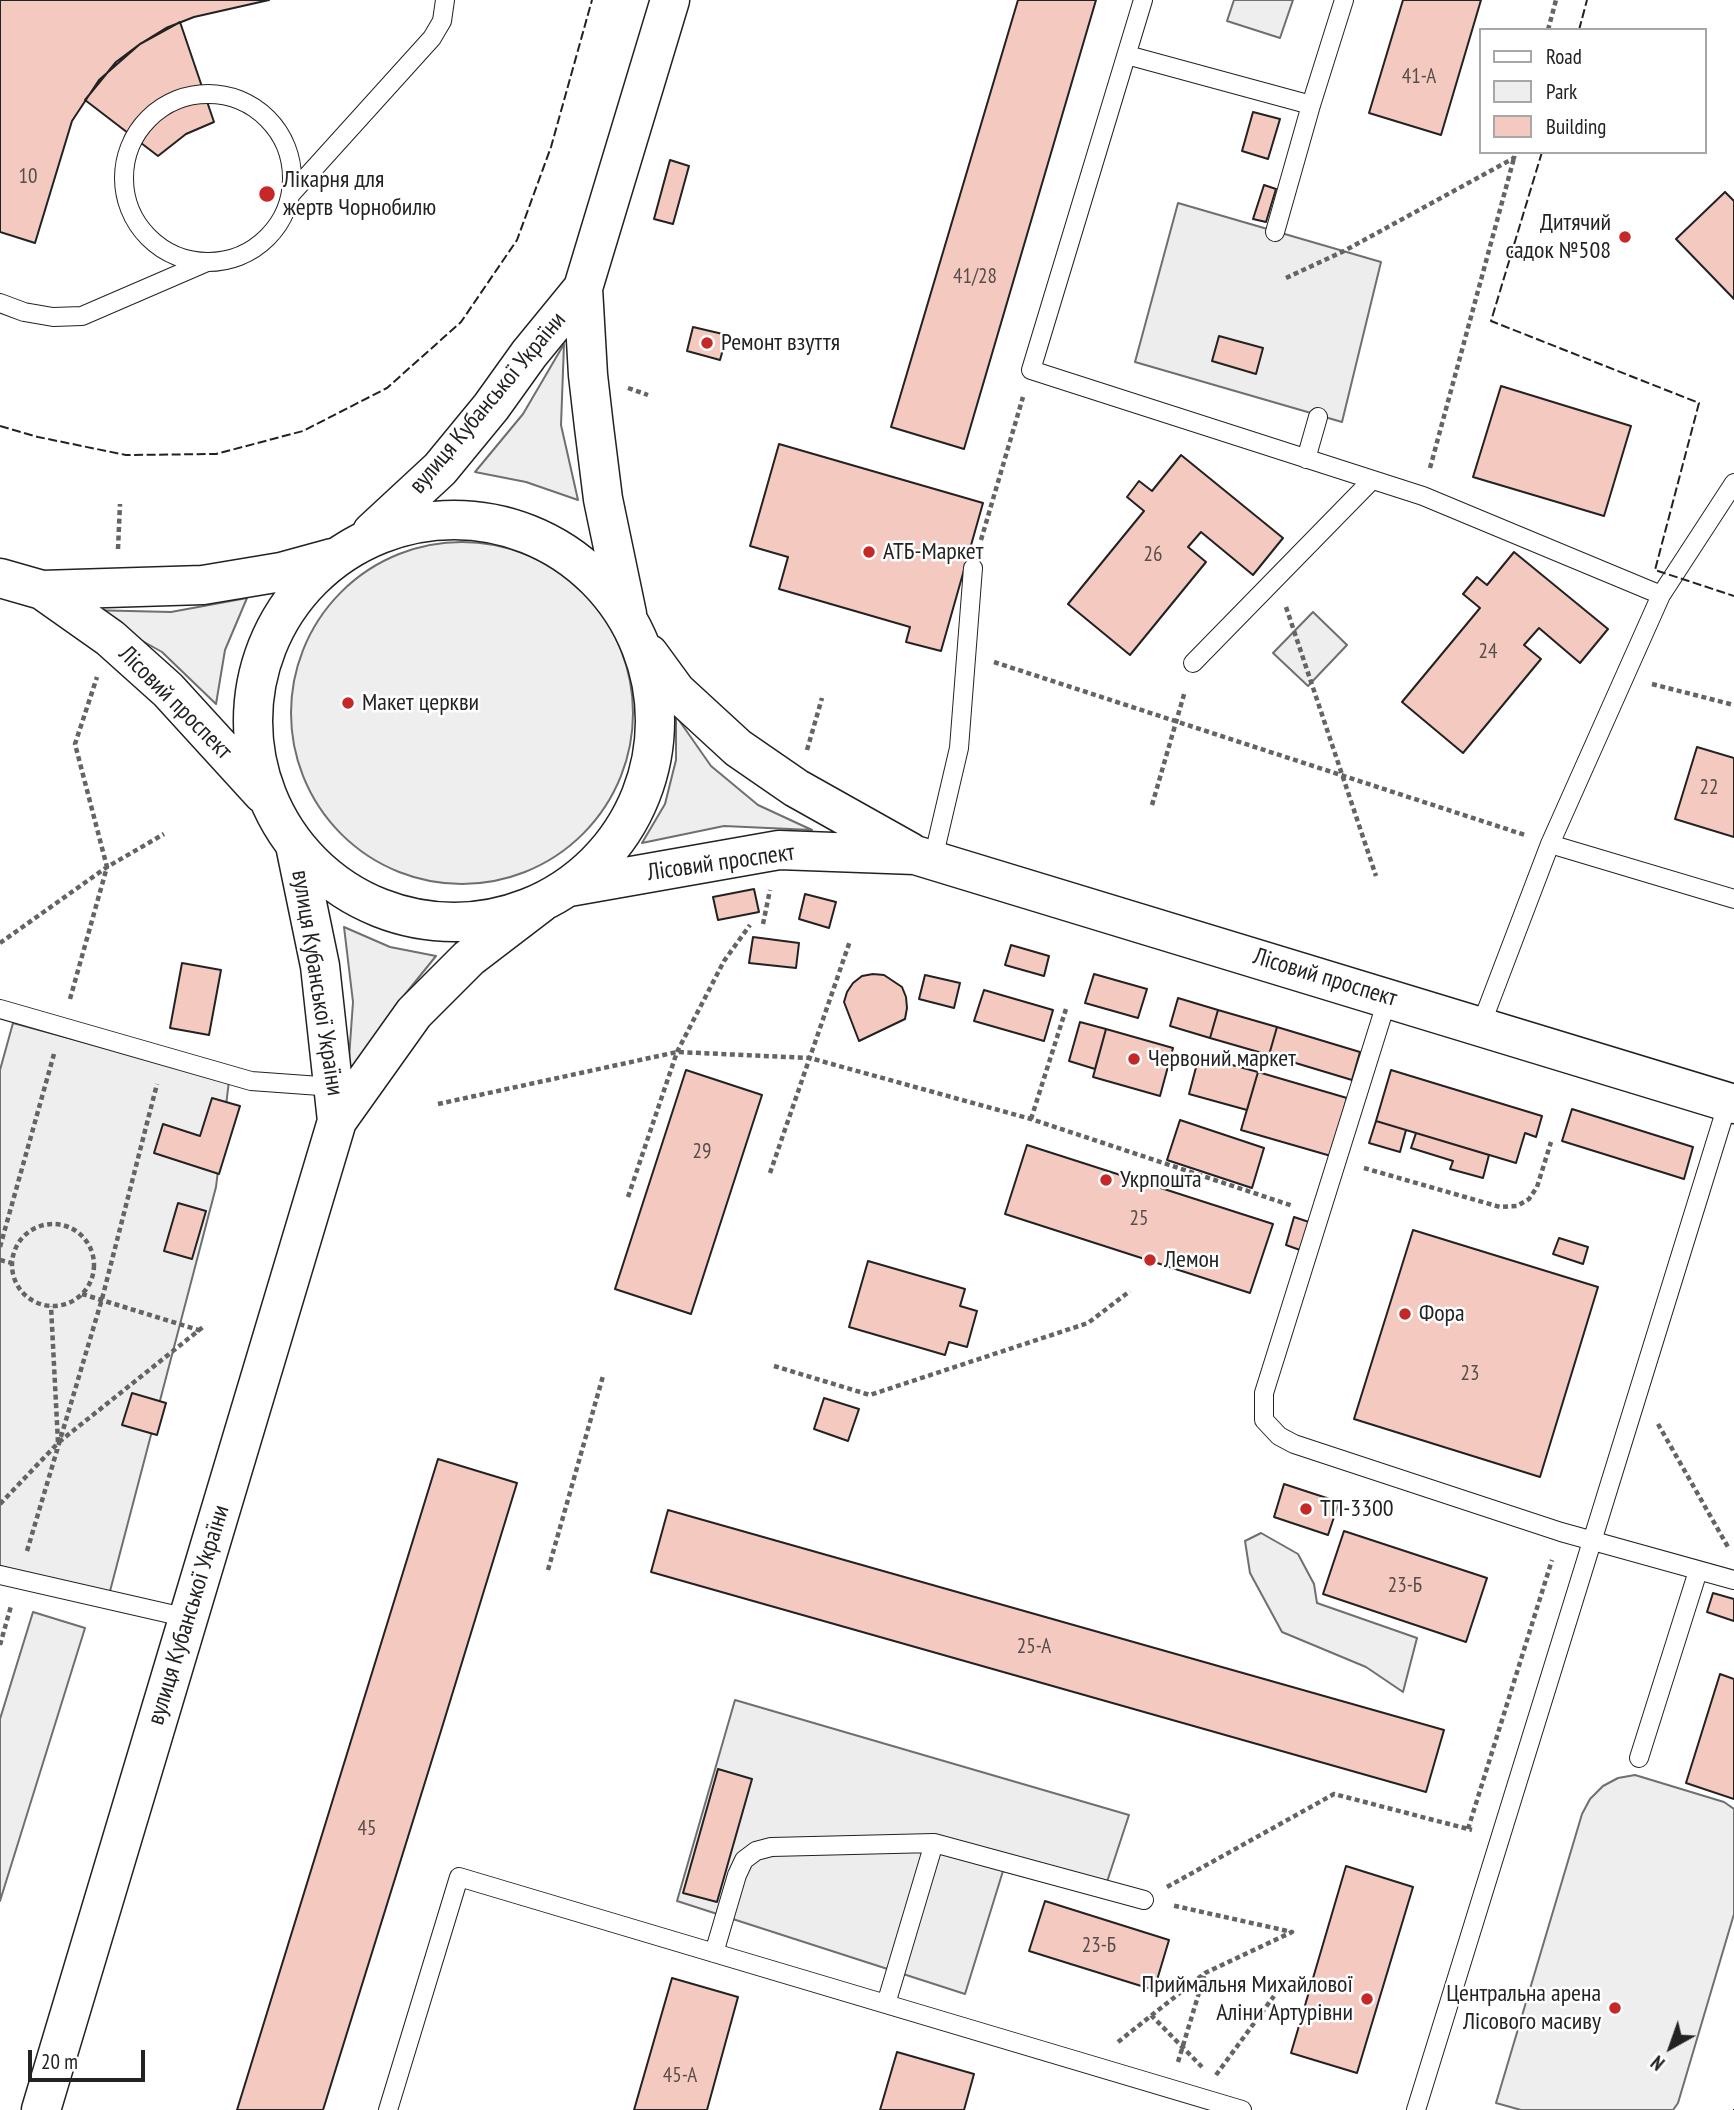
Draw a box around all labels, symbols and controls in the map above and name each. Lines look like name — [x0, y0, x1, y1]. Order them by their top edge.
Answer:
legend — [1478, 28, 1706, 154]
text: Road — [1546, 43, 1582, 70]
house number: 41-А — [1402, 64, 1436, 90]
text: Park — [1546, 78, 1577, 105]
text: Building — [1546, 113, 1606, 140]
house number: 10 — [19, 164, 37, 190]
place label: Лікарня для жертв Чорнобилю — [283, 166, 436, 222]
marker: Лікарня для жертв Чорнобилю — [257, 184, 277, 204]
place label: Дитячий садок №508 — [1505, 209, 1611, 265]
marker: Дитячий садок №508 — [1617, 229, 1633, 245]
house number: 41/28 — [953, 264, 997, 290]
street label: вулиця Кубанської України — [404, 306, 572, 500]
place label: Ремонт взуття — [721, 329, 840, 357]
marker: Ремонт взуття — [699, 335, 715, 351]
place label: АТБ-Маркет — [883, 538, 983, 566]
house number: 26 — [1144, 542, 1162, 568]
marker: АТБ-Маркет — [861, 544, 877, 560]
house number: 24 — [1479, 639, 1497, 665]
street label: Лісовий проспект — [112, 640, 238, 766]
place label: Макет церкви — [362, 689, 479, 717]
marker: Макет церкви — [340, 695, 356, 711]
house number: 22 — [1700, 775, 1718, 801]
street label: Лісовий проспект — [645, 838, 797, 888]
street label: вулиця Кубанської України — [285, 868, 349, 1098]
street label: Лісовий проспект — [1250, 943, 1400, 1013]
place label: Червоний маркет — [1148, 1045, 1296, 1073]
marker: Червоний маркет — [1126, 1051, 1142, 1067]
house number: 29 — [693, 1139, 711, 1165]
place label: Укрпошта — [1120, 1166, 1202, 1194]
marker: Укрпошта — [1098, 1172, 1114, 1188]
house number: 25 — [1130, 1206, 1148, 1232]
place label: Лемон — [1164, 1246, 1219, 1274]
marker: Лемон — [1142, 1252, 1158, 1268]
place label: Фора — [1419, 1300, 1465, 1328]
marker: Фора — [1397, 1306, 1413, 1322]
house number: 23 — [1461, 1361, 1479, 1387]
place label: ТП-3300 — [1320, 1495, 1394, 1523]
marker: ТП-3300 — [1298, 1501, 1314, 1517]
street label: вулиця Кубанської України — [142, 1502, 236, 1728]
house number: 23-Б — [1388, 1573, 1422, 1599]
house number: 25-А — [1017, 1634, 1051, 1660]
house number: 45 — [358, 1816, 376, 1842]
house number: 23-Б — [1082, 1933, 1116, 1959]
place label: Приймальня Михайлової Аліни Артурівни — [1142, 1971, 1353, 2027]
place label: Центральна арена Лісового масиву — [1446, 1980, 1601, 2036]
marker: Приймальня Михайлової Аліни Артурівни — [1359, 1991, 1375, 2007]
marker: Центральна арена Лісового масиву — [1607, 2000, 1623, 2016]
north arrow — [1636, 2012, 1706, 2082]
scale bar — [32, 2036, 149, 2080]
text: 20 m — [41, 2048, 78, 2075]
text: N — [1646, 2051, 1669, 2076]
house number: 45-А — [663, 2063, 697, 2089]

